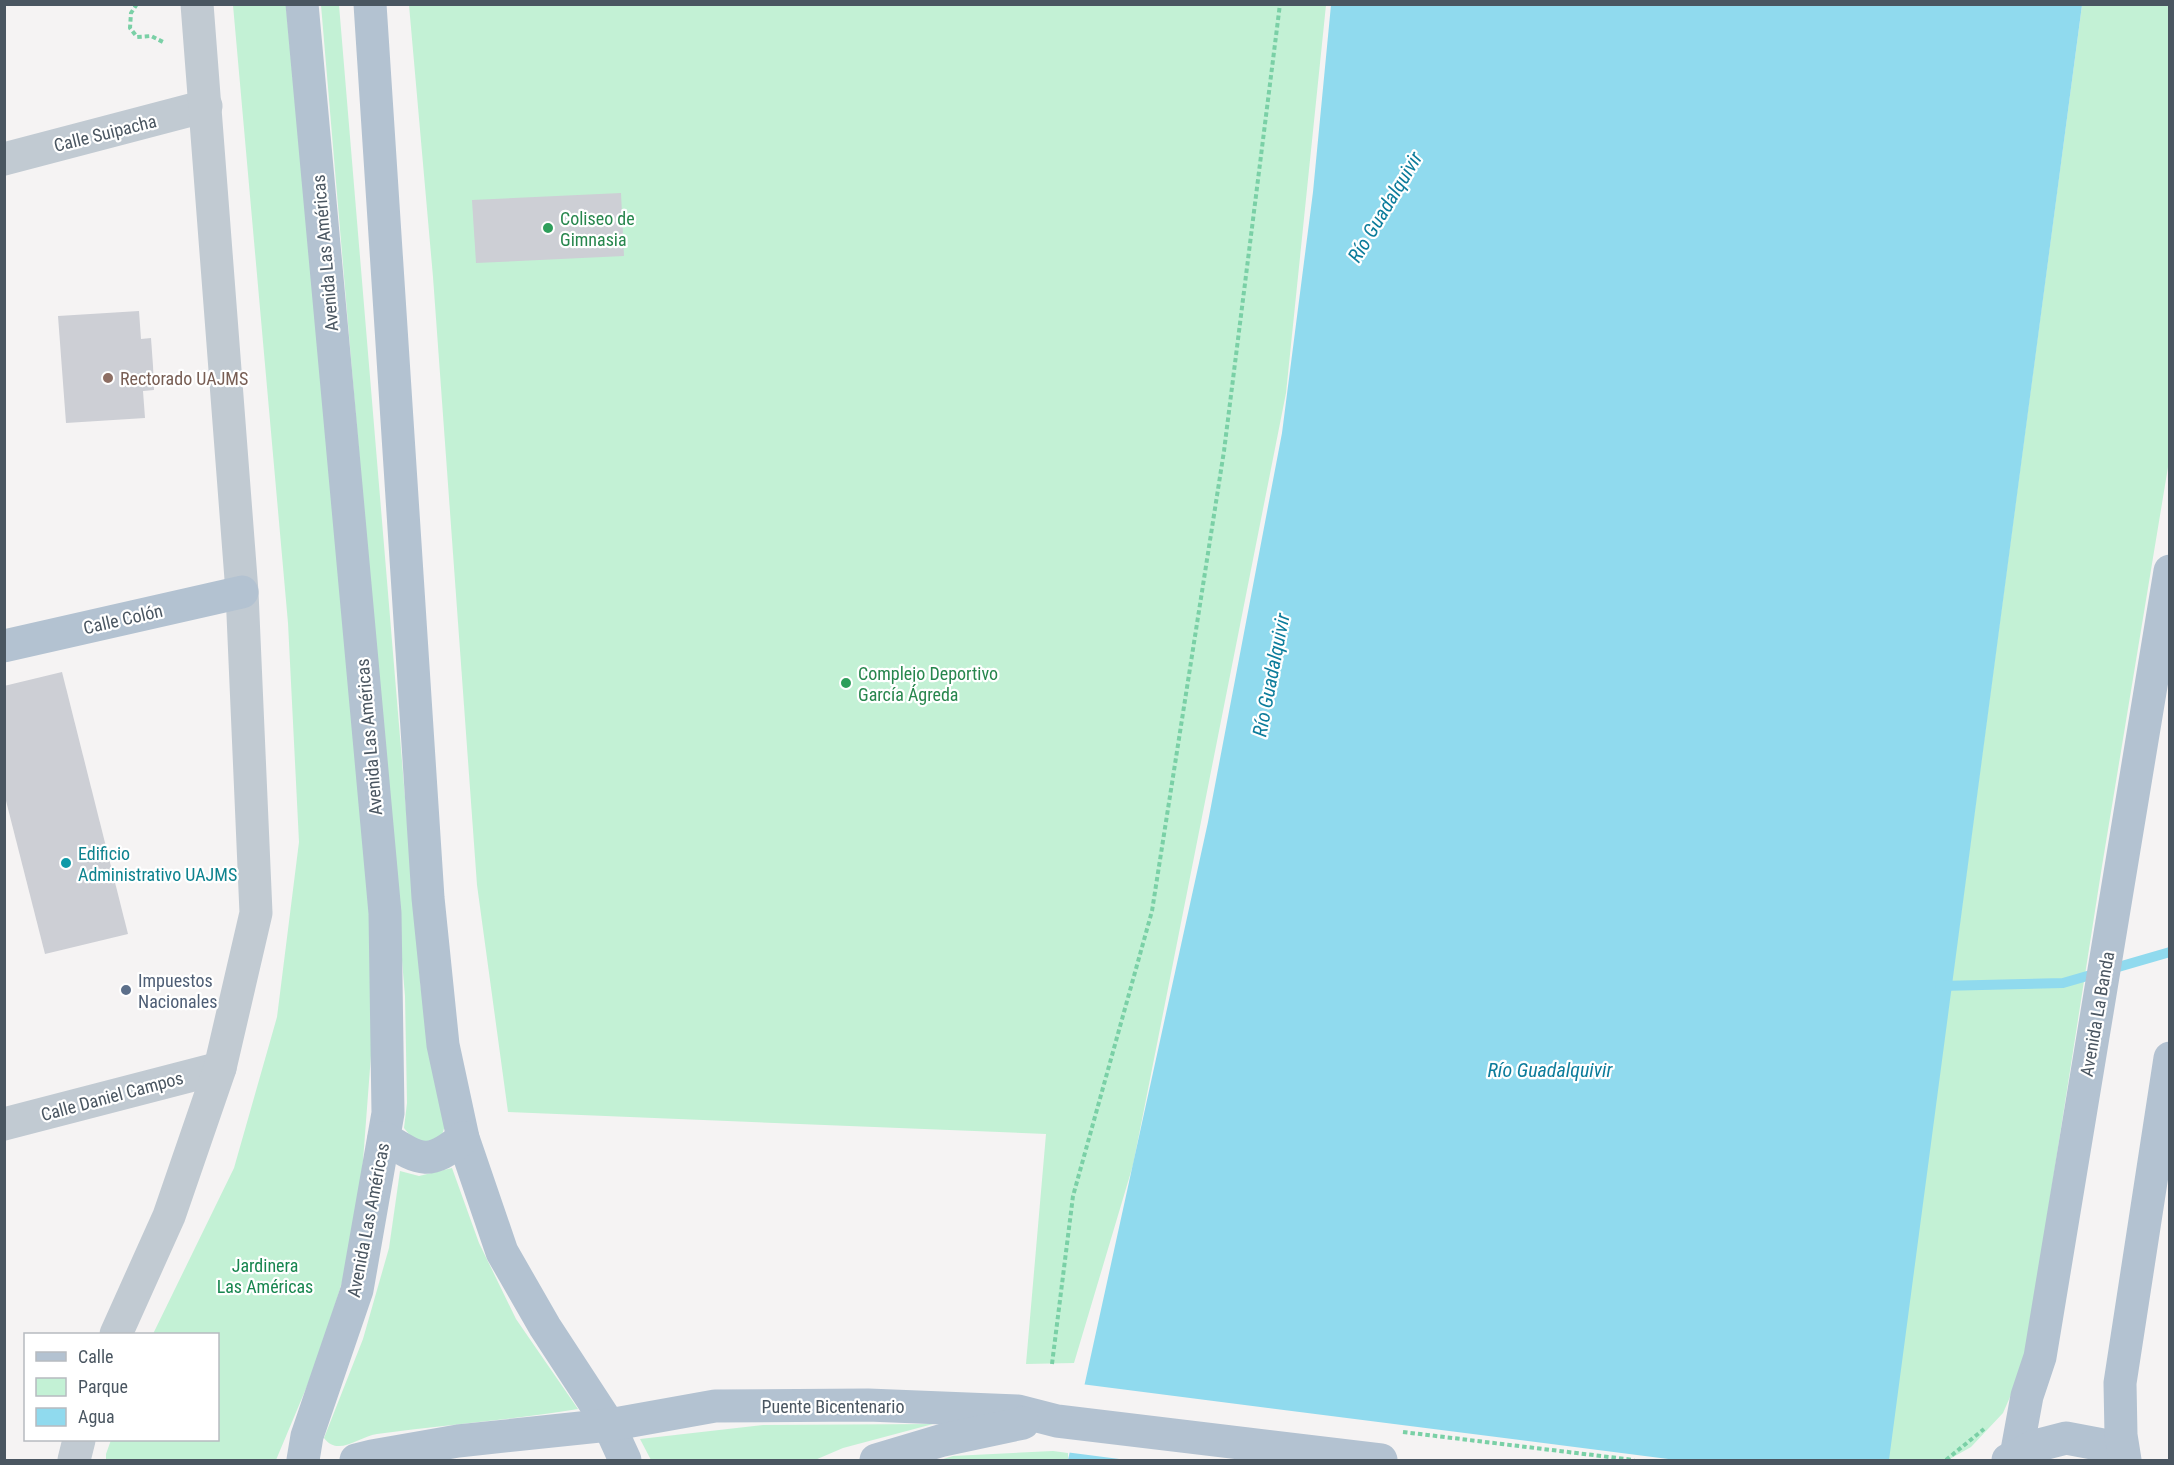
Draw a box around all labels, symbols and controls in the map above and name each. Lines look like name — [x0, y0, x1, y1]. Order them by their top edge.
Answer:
street label: Calle Suipacha — [52, 110, 158, 156]
water label: Río Guadalquivir — [1343, 146, 1428, 267]
street label: Avenida Las Américas — [308, 174, 342, 332]
place label: Coliseo de Gimnasia — [560, 208, 635, 250]
marker: Coliseo de Gimnasia — [541, 221, 555, 235]
place label: Rectorado UAJMS — [120, 368, 248, 389]
marker: Rectorado UAJMS — [101, 371, 115, 385]
street label: Calle Colón — [81, 600, 165, 638]
water label: Río Guadalquivir — [1247, 610, 1295, 739]
street label: Avenida Las Américas — [352, 658, 386, 816]
place label: Complejo Deportivo García Ágreda — [858, 663, 998, 705]
marker: Complejo Deportivo García Ágreda — [839, 676, 853, 690]
place label: Edificio Administrativo UAJMS — [78, 843, 237, 885]
marker: Edificio Administrativo UAJMS — [59, 856, 73, 870]
street label: Avenida La Banda — [2076, 950, 2118, 1078]
place label: Impuestos Nacionales — [138, 970, 217, 1012]
marker: Impuestos Nacionales — [119, 983, 133, 997]
water label: Río Guadalquivir — [1488, 1058, 1614, 1082]
street label: Calle Daniel Campos — [38, 1067, 186, 1125]
street label: Avenida Las Américas — [343, 1141, 393, 1299]
park label: Jardinera Las Américas — [217, 1255, 313, 1297]
legend — [24, 1333, 219, 1441]
text: Calle — [78, 1346, 114, 1367]
text: Parque — [78, 1376, 128, 1397]
street label: Puente Bicentenario — [762, 1396, 904, 1417]
text: Agua — [78, 1406, 115, 1427]

